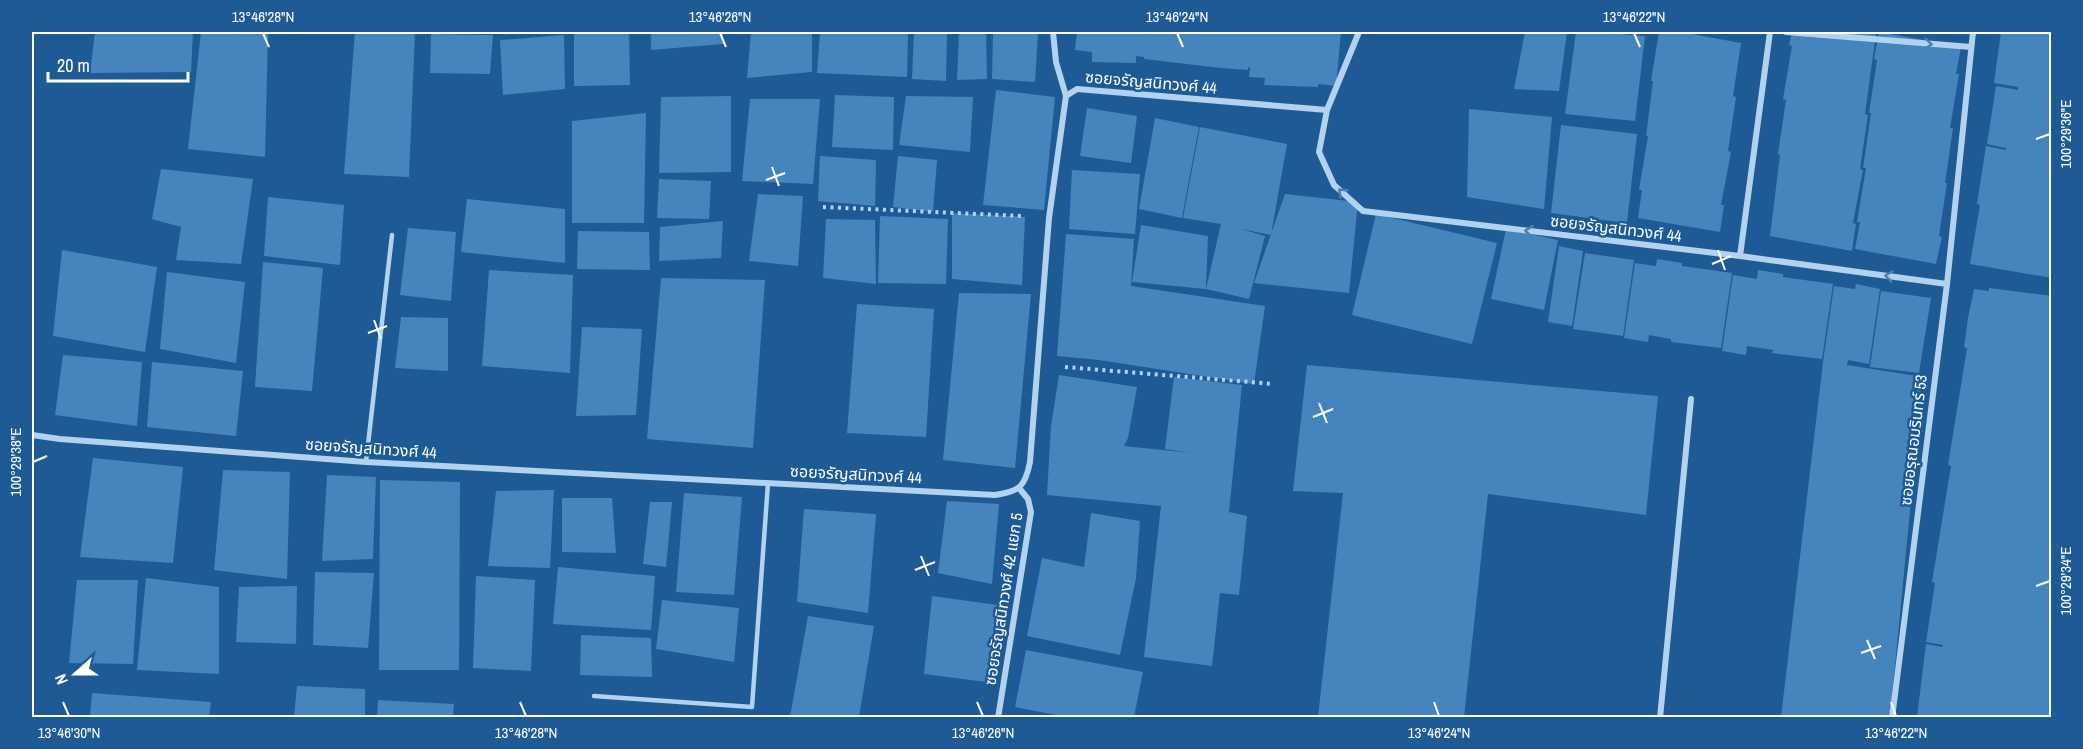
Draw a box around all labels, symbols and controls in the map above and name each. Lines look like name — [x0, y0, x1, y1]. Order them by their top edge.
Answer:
text: 13°46'28"N — [232, 6, 294, 27]
text: 13°46'26"N — [689, 6, 751, 27]
text: 13°46'24"N — [1146, 6, 1208, 27]
text: 13°46'22"N — [1603, 6, 1665, 27]
one-way arrow — [1923, 37, 1932, 50]
scale bar — [48, 45, 188, 83]
text: 20 m — [57, 53, 90, 78]
street label: ซอยจรัญสนิทวงศ์ 44 — [1084, 65, 1218, 99]
text: 100°29'36"E — [2055, 100, 2076, 168]
one-way arrow — [1339, 188, 1349, 199]
street label: ซอยจรัญสนิทวงศ์ 44 — [1549, 209, 1683, 247]
one-way arrow — [1524, 225, 1533, 238]
one-way arrow — [1884, 271, 1893, 283]
street label: ซอยอรุณอมรินทร์ 53 — [1894, 373, 1932, 507]
text: 100°29'38"E — [5, 428, 26, 496]
street label: ซอยจรัญสนิทวงศ์ 44 — [304, 432, 438, 464]
street label: ซอยจรัญสนิทวงศ์ 44 — [790, 460, 922, 488]
street label: ซอยจรัญสนิทวงศ์ 42 แยก 5 — [979, 511, 1027, 687]
text: 100°29'34"E — [2055, 547, 2076, 615]
north arrow — [45, 644, 105, 704]
text: N — [49, 671, 73, 688]
text: 13°46'30"N — [38, 722, 100, 743]
text: 13°46'28"N — [495, 722, 557, 743]
text: 13°46'26"N — [952, 722, 1014, 743]
text: 13°46'24"N — [1408, 722, 1470, 743]
text: 13°46'22"N — [1865, 722, 1927, 743]

